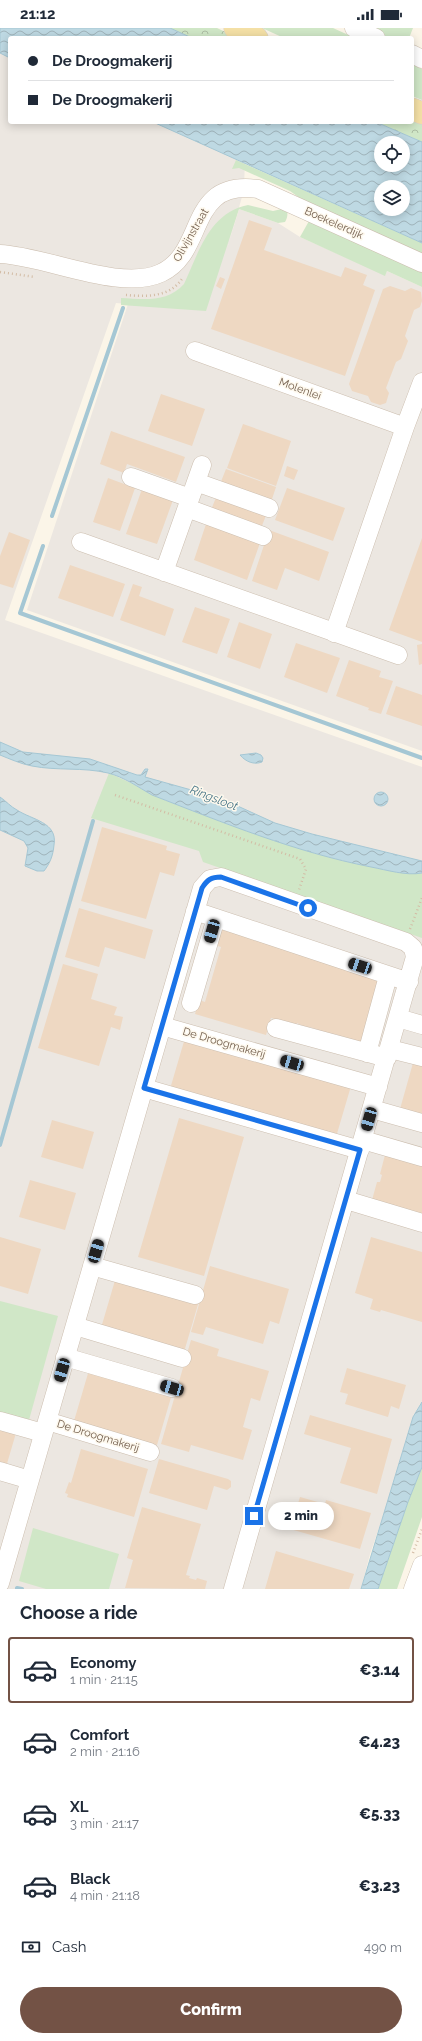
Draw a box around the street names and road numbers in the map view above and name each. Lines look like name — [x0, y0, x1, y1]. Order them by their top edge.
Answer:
street label: Boekelerdijk — [303, 204, 366, 242]
street label: Olivijnstraat — [171, 206, 212, 264]
street label: Molenlei — [277, 375, 323, 403]
street label: De Droogmakerij — [181, 1025, 267, 1061]
street label: De Droogmakerij — [55, 1417, 141, 1455]

